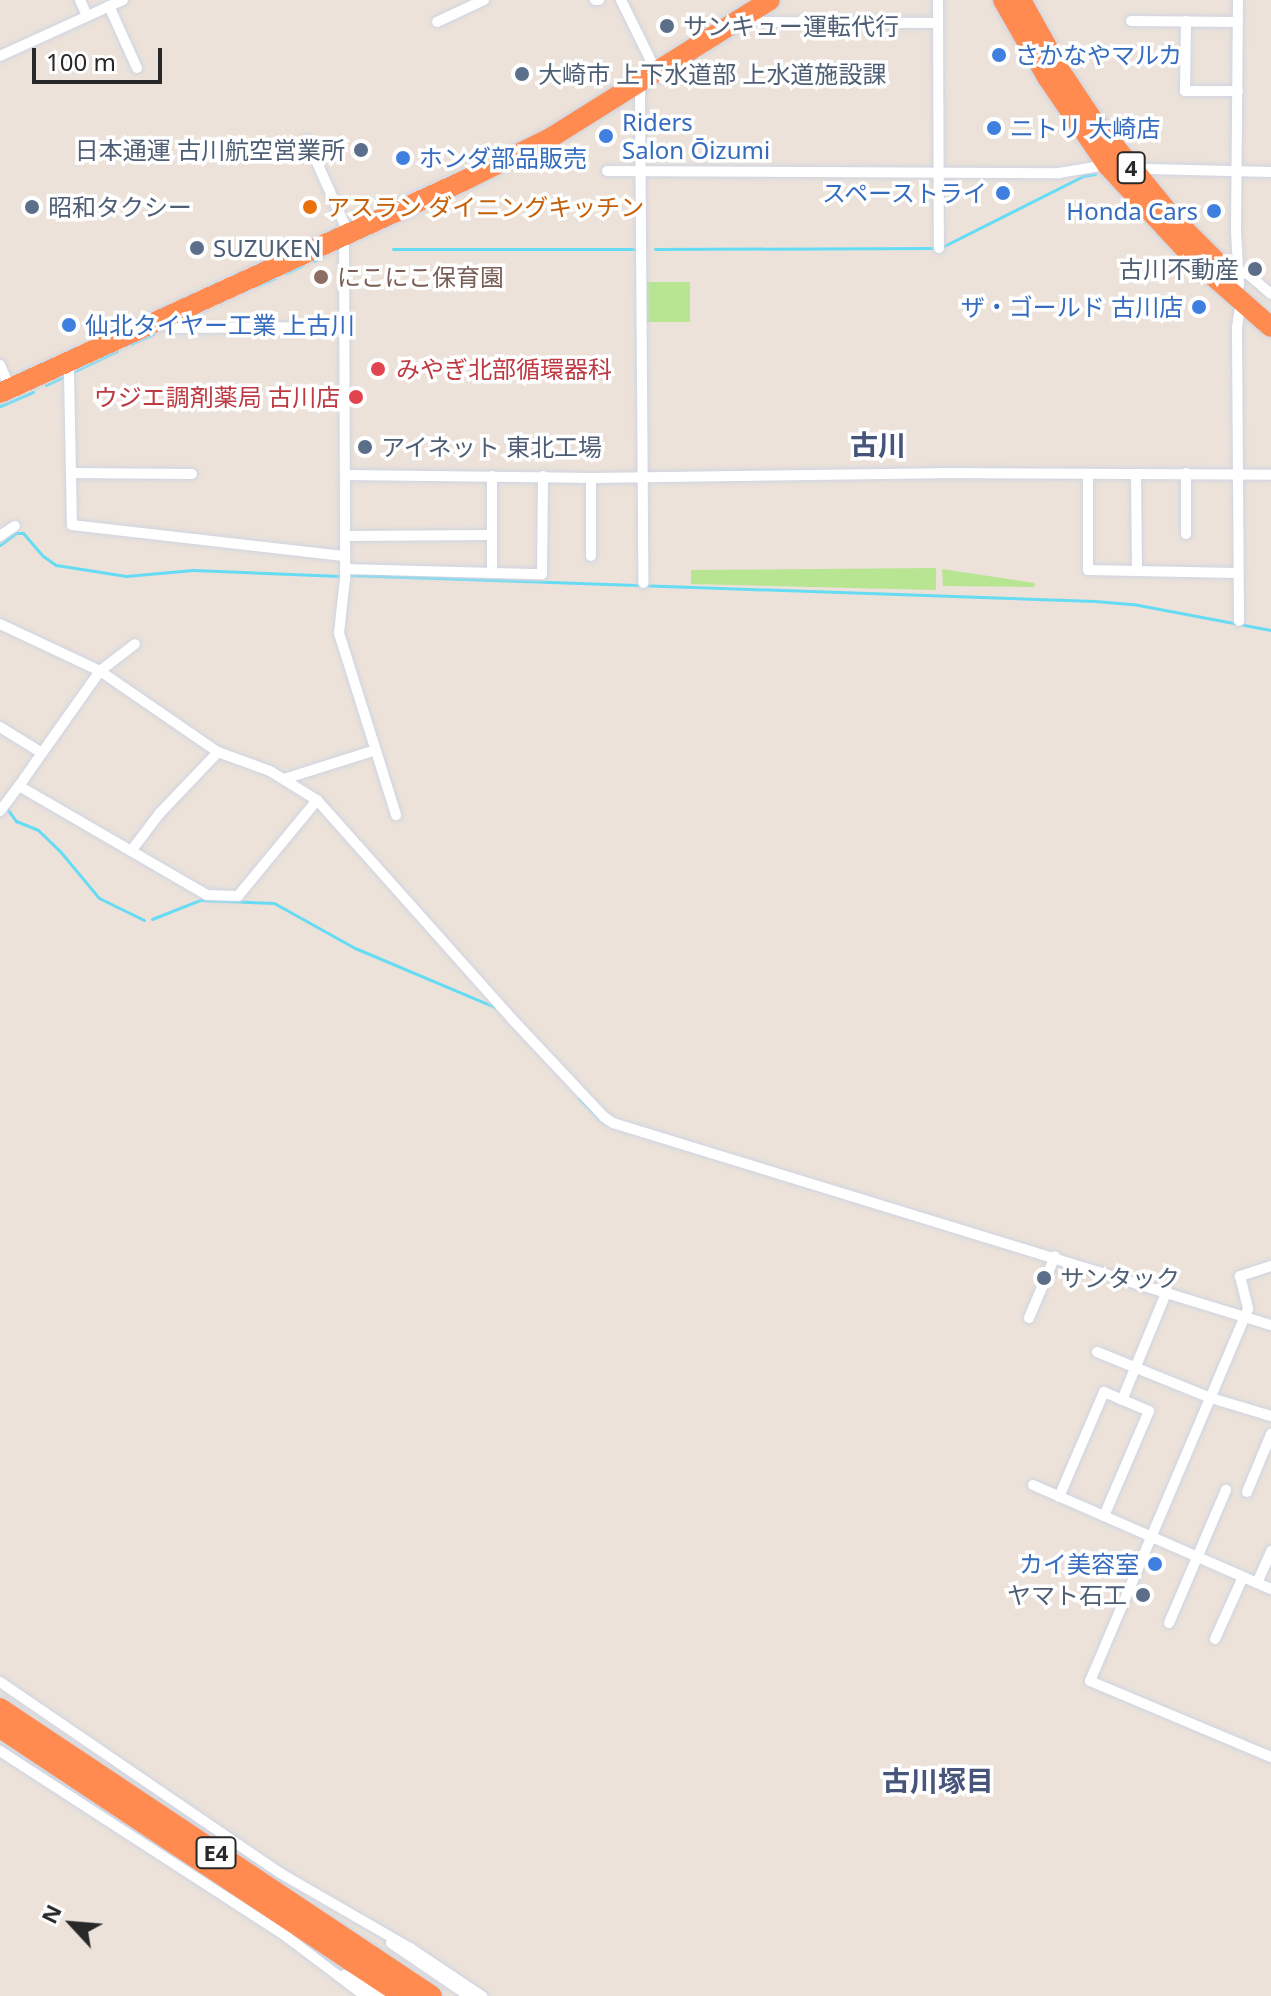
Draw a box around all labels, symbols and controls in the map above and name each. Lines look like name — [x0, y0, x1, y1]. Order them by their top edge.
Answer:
place label: サンキュー運転代行 — [683, 12, 899, 40]
marker: サンキュー運転代行 — [658, 17, 676, 35]
scale bar — [36, 32, 166, 82]
place label: さかなやマルカ — [1015, 41, 1183, 69]
text: 100 m — [46, 45, 116, 78]
marker: さかなやマルカ — [990, 46, 1008, 64]
place label: 大崎市 上下水道部 上水道施設課 — [538, 60, 886, 88]
marker: 大崎市 上下水道部 上水道施設課 — [513, 65, 531, 83]
place label: Riders Salon Ōizumi — [622, 108, 770, 164]
place label: ニトリ 大崎店 — [1010, 114, 1160, 142]
marker: ニトリ 大崎店 — [985, 119, 1003, 137]
marker: Riders Salon Ōizumi — [597, 127, 615, 145]
place label: 日本通運 古川航空営業所 — [75, 136, 345, 164]
marker: 日本通運 古川航空営業所 — [352, 141, 370, 159]
place label: ホンダ部品販売 — [419, 144, 587, 172]
marker: ホンダ部品販売 — [394, 149, 412, 167]
road number: 4 — [1115, 150, 1147, 186]
place label: スペーストライ — [819, 179, 987, 207]
marker: スペーストライ — [994, 184, 1012, 202]
place label: 昭和タクシー — [48, 193, 192, 221]
place label: アスラン ダイニングキッチン — [326, 193, 644, 221]
place label: Honda Cars — [1066, 197, 1198, 225]
marker: 昭和タクシー — [23, 198, 41, 216]
marker: アスラン ダイニングキッチン — [301, 198, 319, 216]
marker: Honda Cars — [1205, 202, 1223, 220]
place label: SUZUKEN — [213, 234, 321, 262]
marker: SUZUKEN — [188, 239, 206, 257]
place label: 古川不動産 — [1119, 255, 1239, 283]
marker: 古川不動産 — [1246, 260, 1264, 278]
place label: にこにこ保育園 — [337, 263, 505, 291]
marker: にこにこ保育園 — [312, 268, 330, 286]
place label: ザ・ゴールド 古川店 — [961, 293, 1183, 321]
marker: ザ・ゴールド 古川店 — [1190, 298, 1208, 316]
place label: 仙北タイヤー工業 上古川 — [85, 311, 355, 339]
marker: 仙北タイヤー工業 上古川 — [60, 316, 78, 334]
place label: みやぎ北部循環器科 — [396, 355, 612, 383]
marker: みやぎ北部循環器科 — [367, 358, 389, 380]
place label: ウジエ調剤薬局 古川店 — [94, 383, 340, 411]
marker: ウジエ調剤薬局 古川店 — [347, 388, 365, 406]
district label: 古川 — [850, 427, 906, 461]
place label: アイネット 東北工場 — [381, 433, 603, 461]
marker: アイネット 東北工場 — [356, 438, 374, 456]
place label: サンタック — [1060, 1264, 1180, 1292]
marker: サンタック — [1035, 1269, 1053, 1287]
place label: カイ美容室 — [1019, 1550, 1139, 1578]
marker: カイ美容室 — [1146, 1555, 1164, 1573]
place label: ヤマト石工 — [1007, 1581, 1127, 1609]
marker: ヤマト石工 — [1134, 1586, 1152, 1604]
district label: 古川塚目 — [882, 1763, 994, 1797]
road number: E4 — [194, 1835, 238, 1871]
north arrow — [32, 1884, 112, 1964]
text: N — [33, 1899, 68, 1928]

